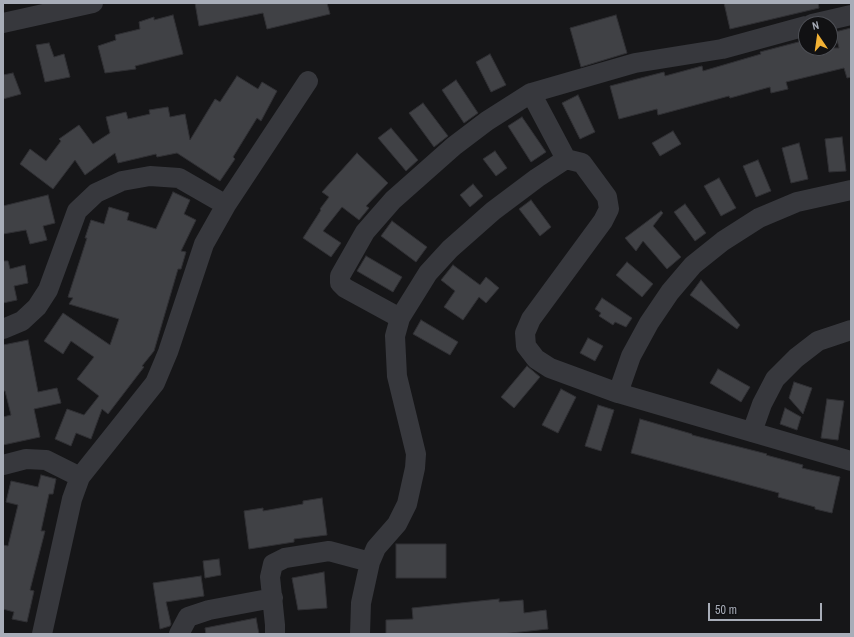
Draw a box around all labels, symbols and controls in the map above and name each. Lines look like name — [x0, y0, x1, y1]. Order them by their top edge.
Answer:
north arrow — [798, 16, 838, 56]
text: N — [811, 18, 820, 33]
scale bar — [710, 595, 824, 621]
text: 50 m — [715, 602, 737, 618]

